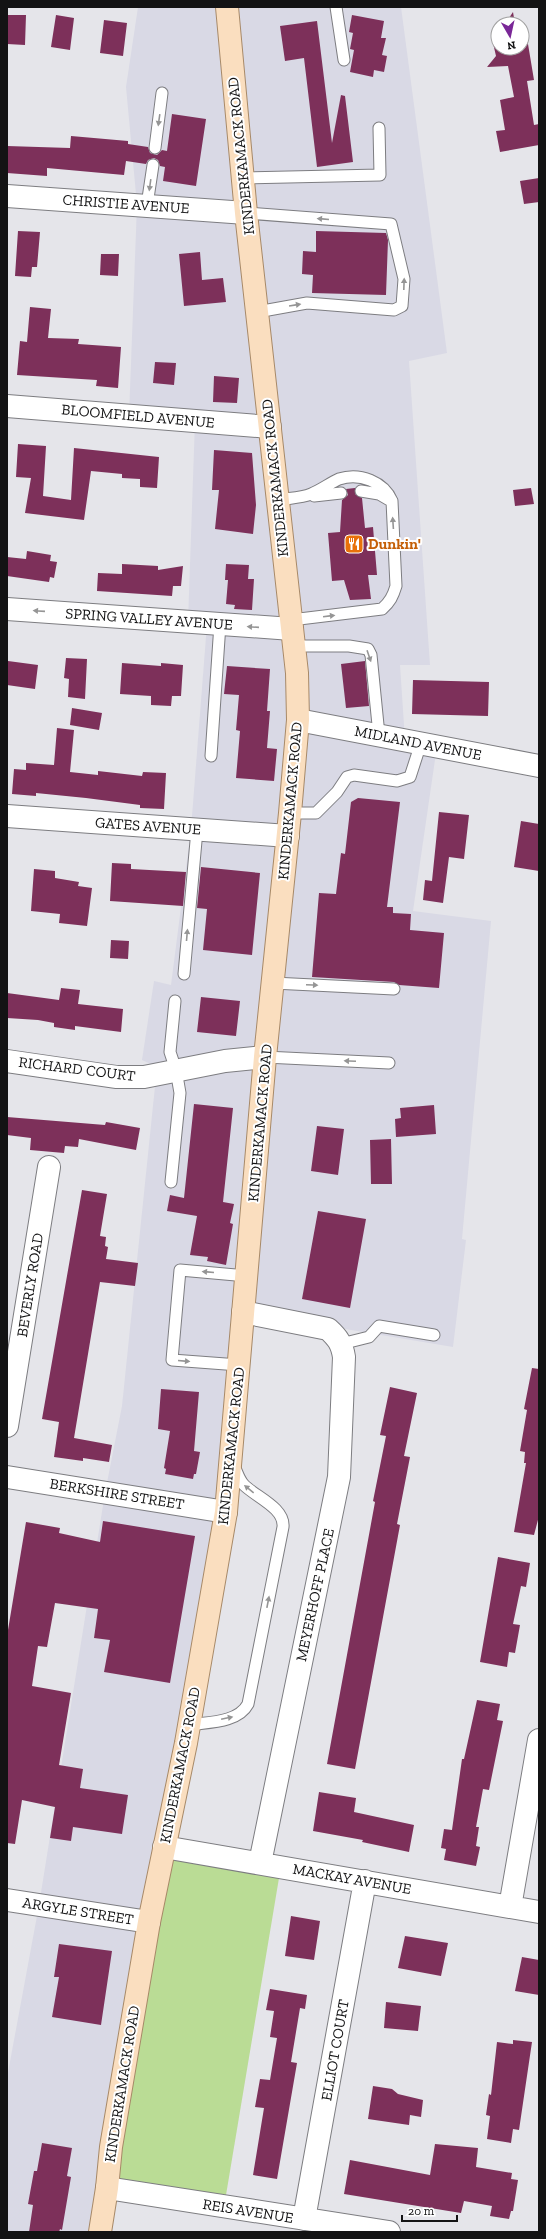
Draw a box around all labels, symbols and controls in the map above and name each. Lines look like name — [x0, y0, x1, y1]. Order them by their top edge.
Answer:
north arrow — [490, 16, 530, 56]
text: N — [506, 38, 517, 53]
street label: KINDERKAMACK ROAD — [224, 76, 258, 236]
one-way arrow — [156, 114, 162, 127]
one-way arrow — [147, 179, 153, 191]
street label: CHRISTIE AVENUE — [62, 191, 190, 217]
one-way arrow — [317, 215, 329, 222]
one-way arrow — [400, 278, 407, 290]
one-way arrow — [289, 302, 301, 308]
street label: KINDERKAMACK ROAD — [258, 398, 292, 558]
street label: BLOOMFIELD AVENUE — [61, 400, 216, 432]
one-way arrow — [390, 517, 397, 529]
restaurant icon: Dunkin' — [343, 533, 365, 555]
place label: Dunkin' — [368, 535, 421, 553]
street label: SPRING VALLEY AVENUE — [65, 604, 234, 634]
one-way arrow — [33, 608, 45, 615]
one-way arrow — [323, 613, 335, 619]
one-way arrow — [247, 623, 259, 630]
one-way arrow — [367, 650, 373, 662]
street label: KINDERKAMACK ROAD — [274, 721, 306, 881]
street label: MIDLAND AVENUE — [353, 722, 483, 764]
street label: GATES AVENUE — [94, 813, 202, 839]
one-way arrow — [184, 929, 191, 941]
one-way arrow — [306, 981, 318, 988]
street label: KINDERKAMACK ROAD — [244, 1043, 276, 1203]
street label: RICHARD COURT — [18, 1053, 136, 1085]
one-way arrow — [343, 1058, 356, 1064]
street label: BEVERLY ROAD — [13, 1232, 47, 1338]
one-way arrow — [202, 1269, 214, 1276]
one-way arrow — [178, 1357, 190, 1364]
street label: KINDERKAMACK ROAD — [214, 1366, 248, 1526]
street label: BERKSHIRE STREET — [48, 1474, 186, 1514]
one-way arrow — [244, 1485, 254, 1494]
street label: MEYERHOFF PLACE — [292, 1527, 338, 1663]
one-way arrow — [265, 1596, 271, 1608]
street label: KINDERKAMACK ROAD — [156, 1686, 204, 1844]
one-way arrow — [221, 1715, 234, 1721]
street label: MACKAY AVENUE — [291, 1860, 413, 1898]
street label: ARGYLE STREET — [21, 1893, 135, 1929]
street label: ELLIOT COURT — [317, 1998, 353, 2102]
street label: KINDERKAMACK ROAD — [101, 2004, 143, 2164]
street label: REIS AVENUE — [201, 2195, 295, 2227]
scale bar — [402, 2197, 457, 2223]
text: 20 m — [408, 2204, 435, 2218]

